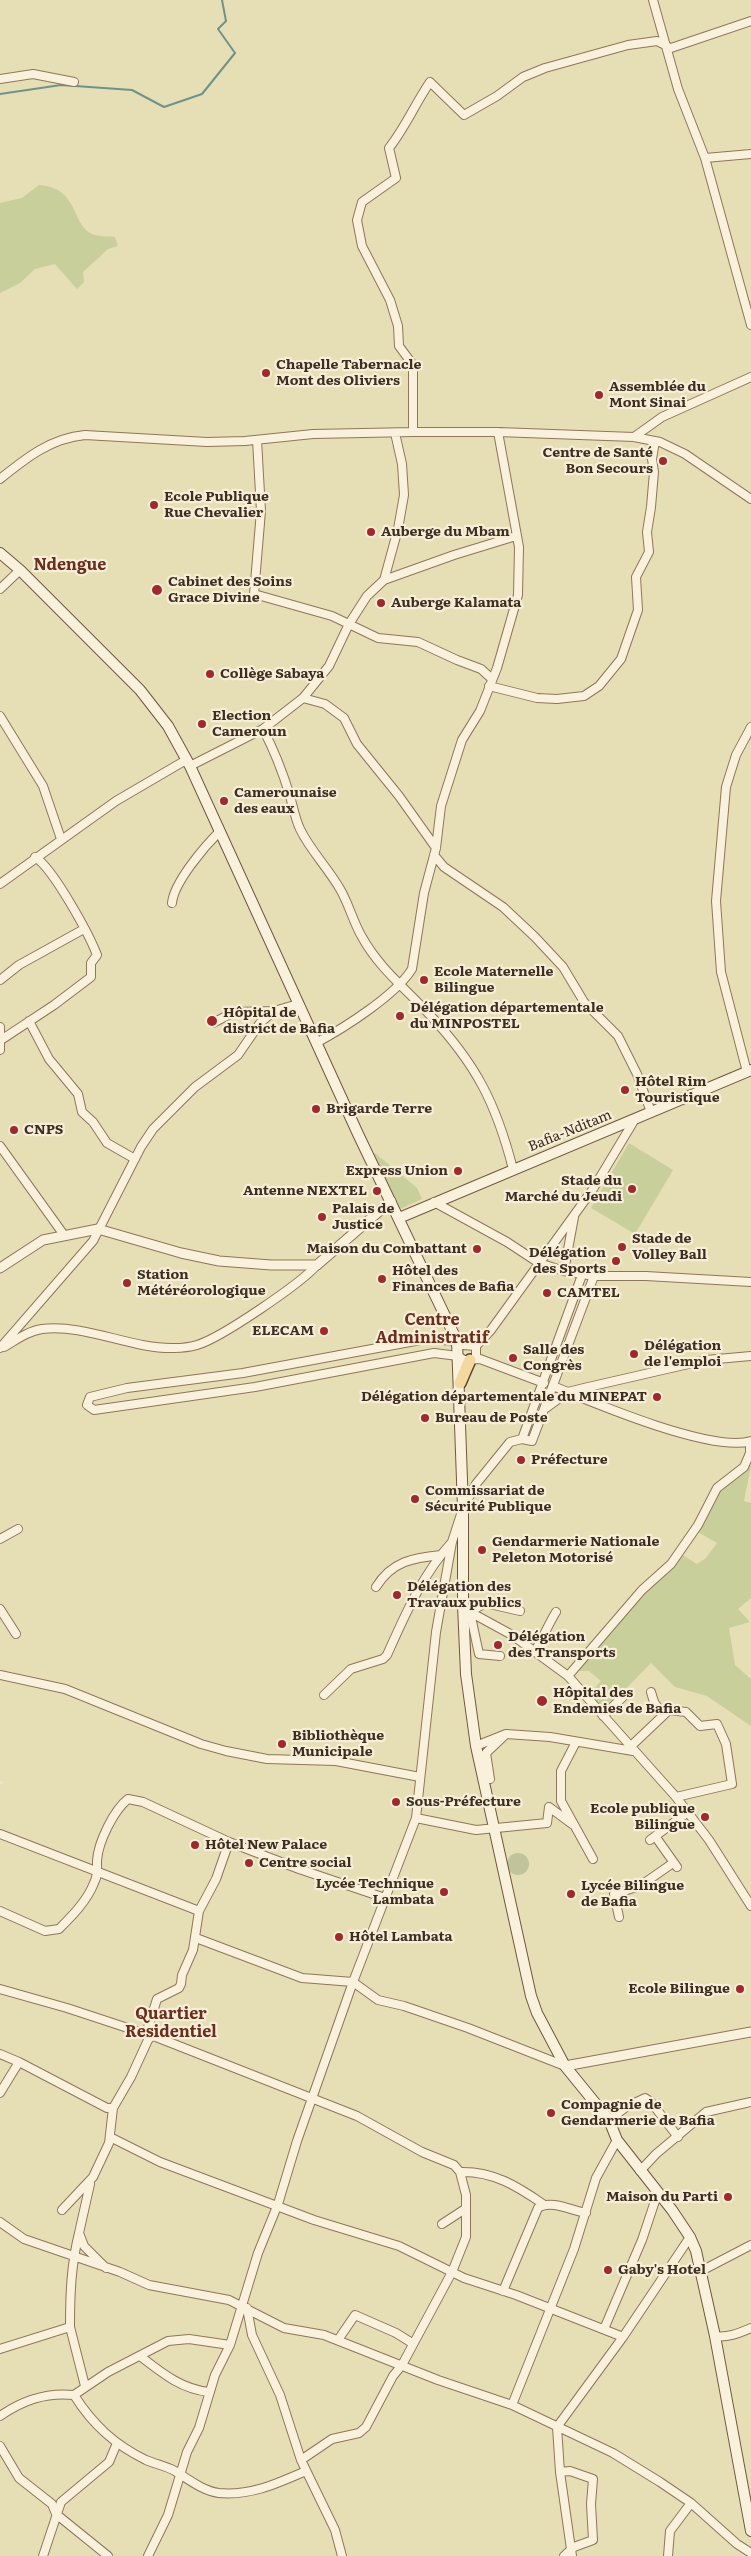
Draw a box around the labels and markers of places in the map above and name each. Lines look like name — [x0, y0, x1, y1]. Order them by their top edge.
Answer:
place label: Chapelle Tabernacle Mont des Oliviers — [276, 357, 422, 390]
marker: Chapelle Tabernacle Mont des Oliviers — [260, 367, 272, 379]
place label: Assemblée du Mont Sinai — [609, 379, 706, 412]
marker: Assemblée du Mont Sinai — [593, 389, 605, 401]
place label: Centre de Santé Bon Secours — [542, 445, 653, 478]
marker: Centre de Santé Bon Secours — [657, 455, 669, 467]
place label: Ecole Publique Rue Chevalier — [164, 489, 269, 522]
marker: Ecole Publique Rue Chevalier — [148, 499, 160, 511]
place label: Auberge du Mbam — [381, 524, 510, 540]
marker: Auberge du Mbam — [365, 526, 377, 538]
place label: Cabinet des Soins Grace Divine — [168, 574, 292, 606]
marker: Cabinet des Soins Grace Divine — [150, 583, 164, 597]
place label: Auberge Kalamata — [391, 595, 521, 611]
marker: Auberge Kalamata — [375, 597, 387, 609]
place label: Collège Sabaya — [220, 666, 324, 682]
marker: Collège Sabaya — [204, 668, 216, 680]
place label: Election Cameroun — [212, 708, 287, 740]
marker: Election Cameroun — [196, 718, 208, 730]
place label: Camerounaise des eaux — [234, 785, 337, 818]
marker: Camerounaise des eaux — [218, 795, 230, 807]
place label: Ecole Maternelle Bilingue — [434, 964, 553, 996]
marker: Ecole Maternelle Bilingue — [418, 974, 430, 986]
place label: Délégation départementale du MINPOSTEL — [410, 1000, 604, 1032]
place label: Hôpital de district de Bafia — [223, 1005, 335, 1038]
marker: Délégation départementale du MINPOSTEL — [394, 1010, 406, 1022]
marker: Hôpital de district de Bafia — [205, 1014, 219, 1028]
place label: Hôtel Rim Touristique — [635, 1074, 720, 1106]
marker: Hôtel Rim Touristique — [619, 1084, 631, 1096]
place label: Brigarde Terre — [326, 1101, 432, 1117]
marker: Brigarde Terre — [310, 1103, 322, 1115]
place label: CNPS — [24, 1122, 63, 1138]
marker: CNPS — [8, 1124, 20, 1136]
place label: Express Union — [345, 1163, 448, 1179]
marker: Express Union — [452, 1165, 464, 1177]
place label: Stade du Marché du Jeudi — [505, 1173, 622, 1206]
place label: Antenne NEXTEL — [243, 1183, 367, 1199]
marker: Stade du Marché du Jeudi — [626, 1183, 638, 1195]
marker: Antenne NEXTEL — [371, 1185, 383, 1197]
place label: Palais de Justice — [332, 1201, 394, 1234]
marker: Palais de Justice — [316, 1211, 328, 1223]
place label: Stade de Volley Ball — [632, 1231, 707, 1264]
place label: Maison du Combattant — [306, 1241, 467, 1257]
marker: Stade de Volley Ball — [616, 1241, 628, 1253]
marker: Maison du Combattant — [471, 1243, 483, 1255]
place label: Délégation des Sports — [529, 1245, 606, 1278]
marker: Délégation des Sports — [610, 1255, 622, 1267]
place label: Hôtel des Finances de Bafia — [392, 1263, 514, 1295]
place label: Station Météréorologique — [137, 1267, 266, 1300]
marker: Hôtel des Finances de Bafia — [376, 1273, 388, 1285]
marker: Station Météréorologique — [121, 1277, 133, 1289]
place label: CAMTEL — [557, 1285, 620, 1301]
marker: CAMTEL — [541, 1287, 553, 1299]
place label: ELECAM — [252, 1323, 314, 1339]
marker: ELECAM — [318, 1325, 330, 1337]
place label: Délégation de l'emploi — [644, 1338, 721, 1370]
place label: Salle des Congrès — [523, 1342, 584, 1374]
marker: Délégation de l'emploi — [628, 1348, 640, 1360]
marker: Salle des Congrès — [507, 1352, 519, 1364]
place label: Délégation départementale du MINEPAT — [361, 1389, 647, 1405]
marker: Délégation départementale du MINEPAT — [651, 1391, 663, 1403]
place label: Bureau de Poste — [435, 1410, 548, 1426]
marker: Bureau de Poste — [419, 1412, 431, 1424]
place label: Préfecture — [531, 1452, 608, 1468]
marker: Préfecture — [515, 1454, 527, 1466]
place label: Commissariat de Sécurité Publique — [425, 1483, 551, 1515]
marker: Commissariat de Sécurité Publique — [409, 1493, 421, 1505]
place label: Gendarmerie Nationale Peleton Motorisé — [492, 1534, 659, 1566]
marker: Gendarmerie Nationale Peleton Motorisé — [476, 1544, 488, 1556]
place label: Délégation des Travaux publics — [407, 1579, 521, 1611]
marker: Délégation des Travaux publics — [391, 1589, 403, 1601]
place label: Délégation des Transports — [508, 1629, 615, 1661]
marker: Délégation des Transports — [492, 1639, 504, 1651]
place label: Hôpital des Endemies de Bafia — [553, 1685, 681, 1718]
marker: Hôpital des Endemies de Bafia — [535, 1694, 549, 1708]
place label: Bibliothèque Municipale — [292, 1728, 384, 1760]
marker: Bibliothèque Municipale — [276, 1738, 288, 1750]
place label: Sous-Préfecture — [406, 1794, 521, 1810]
marker: Sous-Préfecture — [390, 1796, 402, 1808]
place label: Ecole publique Bilingue — [590, 1801, 695, 1834]
marker: Ecole publique Bilingue — [699, 1811, 711, 1823]
place label: Hôtel New Palace — [205, 1837, 327, 1853]
marker: Hôtel New Palace — [189, 1839, 201, 1851]
place label: Centre social — [259, 1855, 352, 1871]
marker: Centre social — [243, 1857, 255, 1869]
place label: Lycée Technique Lambata — [316, 1876, 434, 1908]
place label: Lycée Bilingue de Bafia — [581, 1878, 684, 1910]
marker: Lycée Technique Lambata — [438, 1886, 450, 1898]
marker: Lycée Bilingue de Bafia — [565, 1888, 577, 1900]
place label: Hôtel Lambata — [349, 1929, 453, 1945]
marker: Hôtel Lambata — [333, 1931, 345, 1943]
place label: Ecole Bilingue — [628, 1981, 730, 1997]
marker: Ecole Bilingue — [734, 1983, 746, 1995]
place label: Compagnie de Gendarmerie de Bafia — [561, 2097, 715, 2130]
marker: Compagnie de Gendarmerie de Bafia — [545, 2107, 557, 2119]
place label: Maison du Parti — [606, 2189, 718, 2205]
marker: Maison du Parti — [722, 2191, 734, 2203]
place label: Gaby's Hotel — [618, 2262, 706, 2278]
marker: Gaby's Hotel — [602, 2264, 614, 2276]

